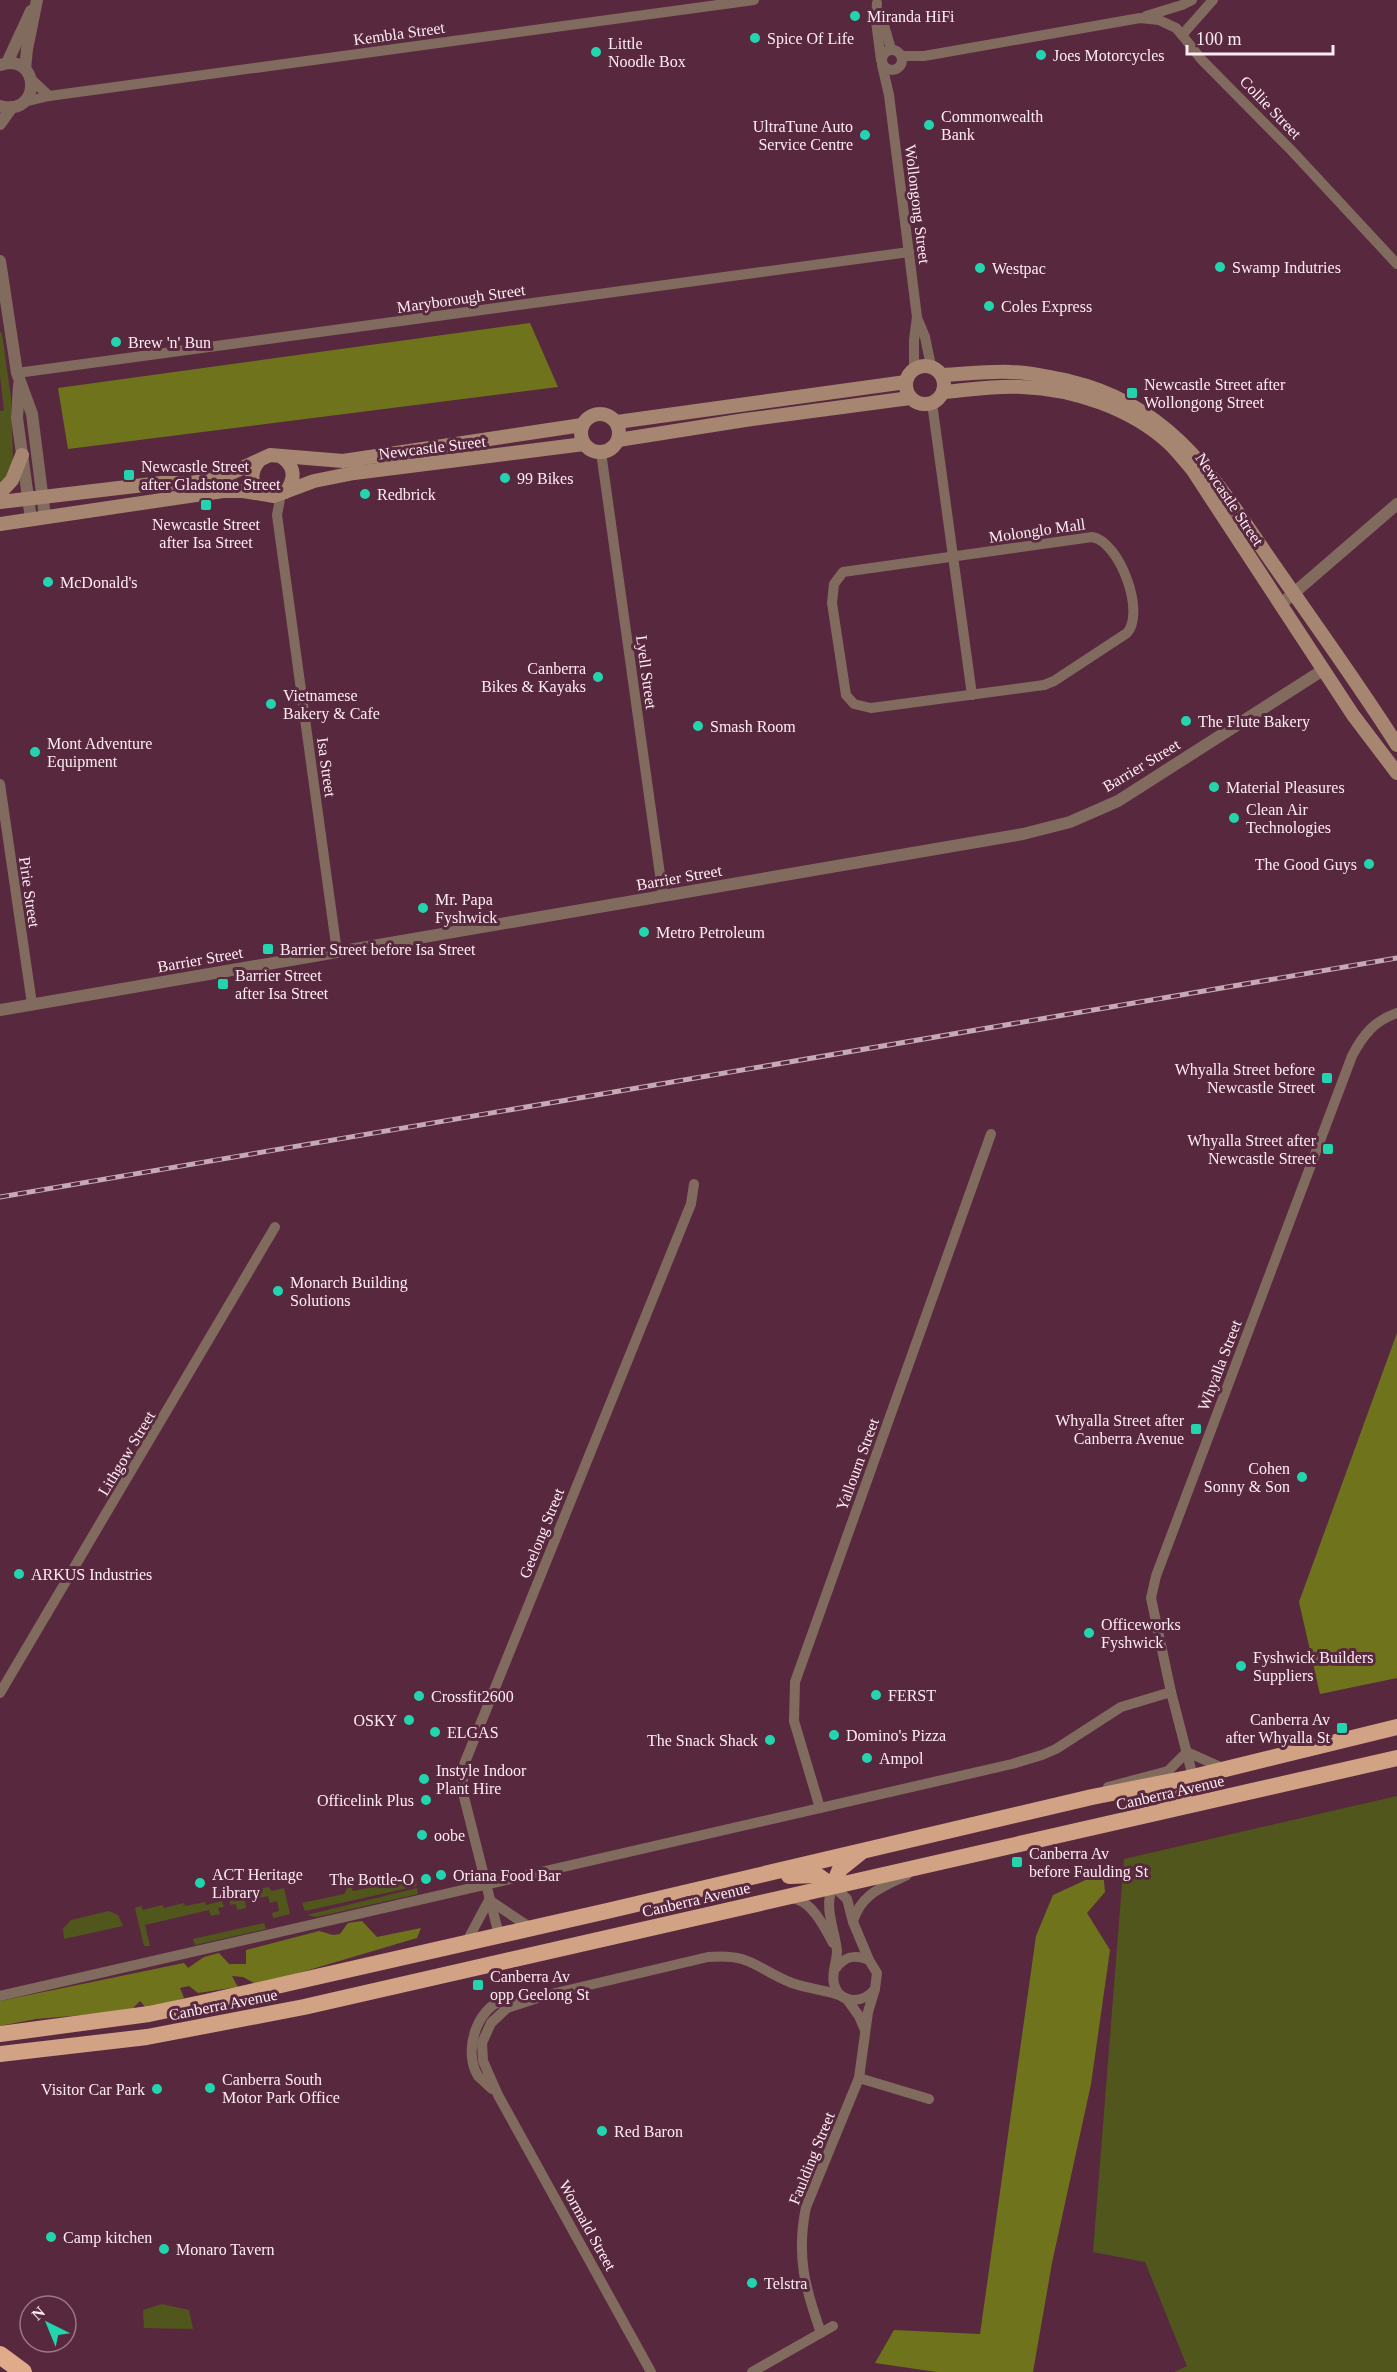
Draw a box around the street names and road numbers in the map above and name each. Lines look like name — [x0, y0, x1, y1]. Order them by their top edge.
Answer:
street label: Kembla Street — [352, 19, 446, 48]
street label: Collie Street — [1237, 73, 1305, 143]
street label: Wollongong Street — [901, 143, 933, 265]
street label: Maryborough Street — [396, 281, 527, 317]
street label: Newcastle Street — [377, 432, 487, 463]
street label: Newcastle Street — [1192, 450, 1267, 549]
street label: Molonglo Mall — [988, 515, 1087, 547]
street label: Lyell Street — [632, 634, 660, 711]
street label: Isa Street — [314, 736, 339, 798]
street label: Barrier Street — [1100, 736, 1183, 795]
street label: Pirie Street — [16, 855, 43, 929]
street label: Barrier Street — [635, 862, 724, 893]
street label: Barrier Street — [156, 944, 245, 975]
street label: Whyalla Street — [1194, 1317, 1246, 1413]
street label: Lithgow Street — [95, 1407, 159, 1499]
street label: Yallourn Street — [833, 1415, 882, 1512]
street label: Geelong Street — [516, 1485, 568, 1581]
street label: Canberra Avenue — [1114, 1772, 1226, 1813]
street label: Canberra Avenue — [640, 1879, 752, 1920]
street label: Canberra Avenue — [167, 1986, 279, 2023]
street label: Faulding Street — [785, 2109, 839, 2207]
street label: Wormald Street — [556, 2177, 620, 2274]

